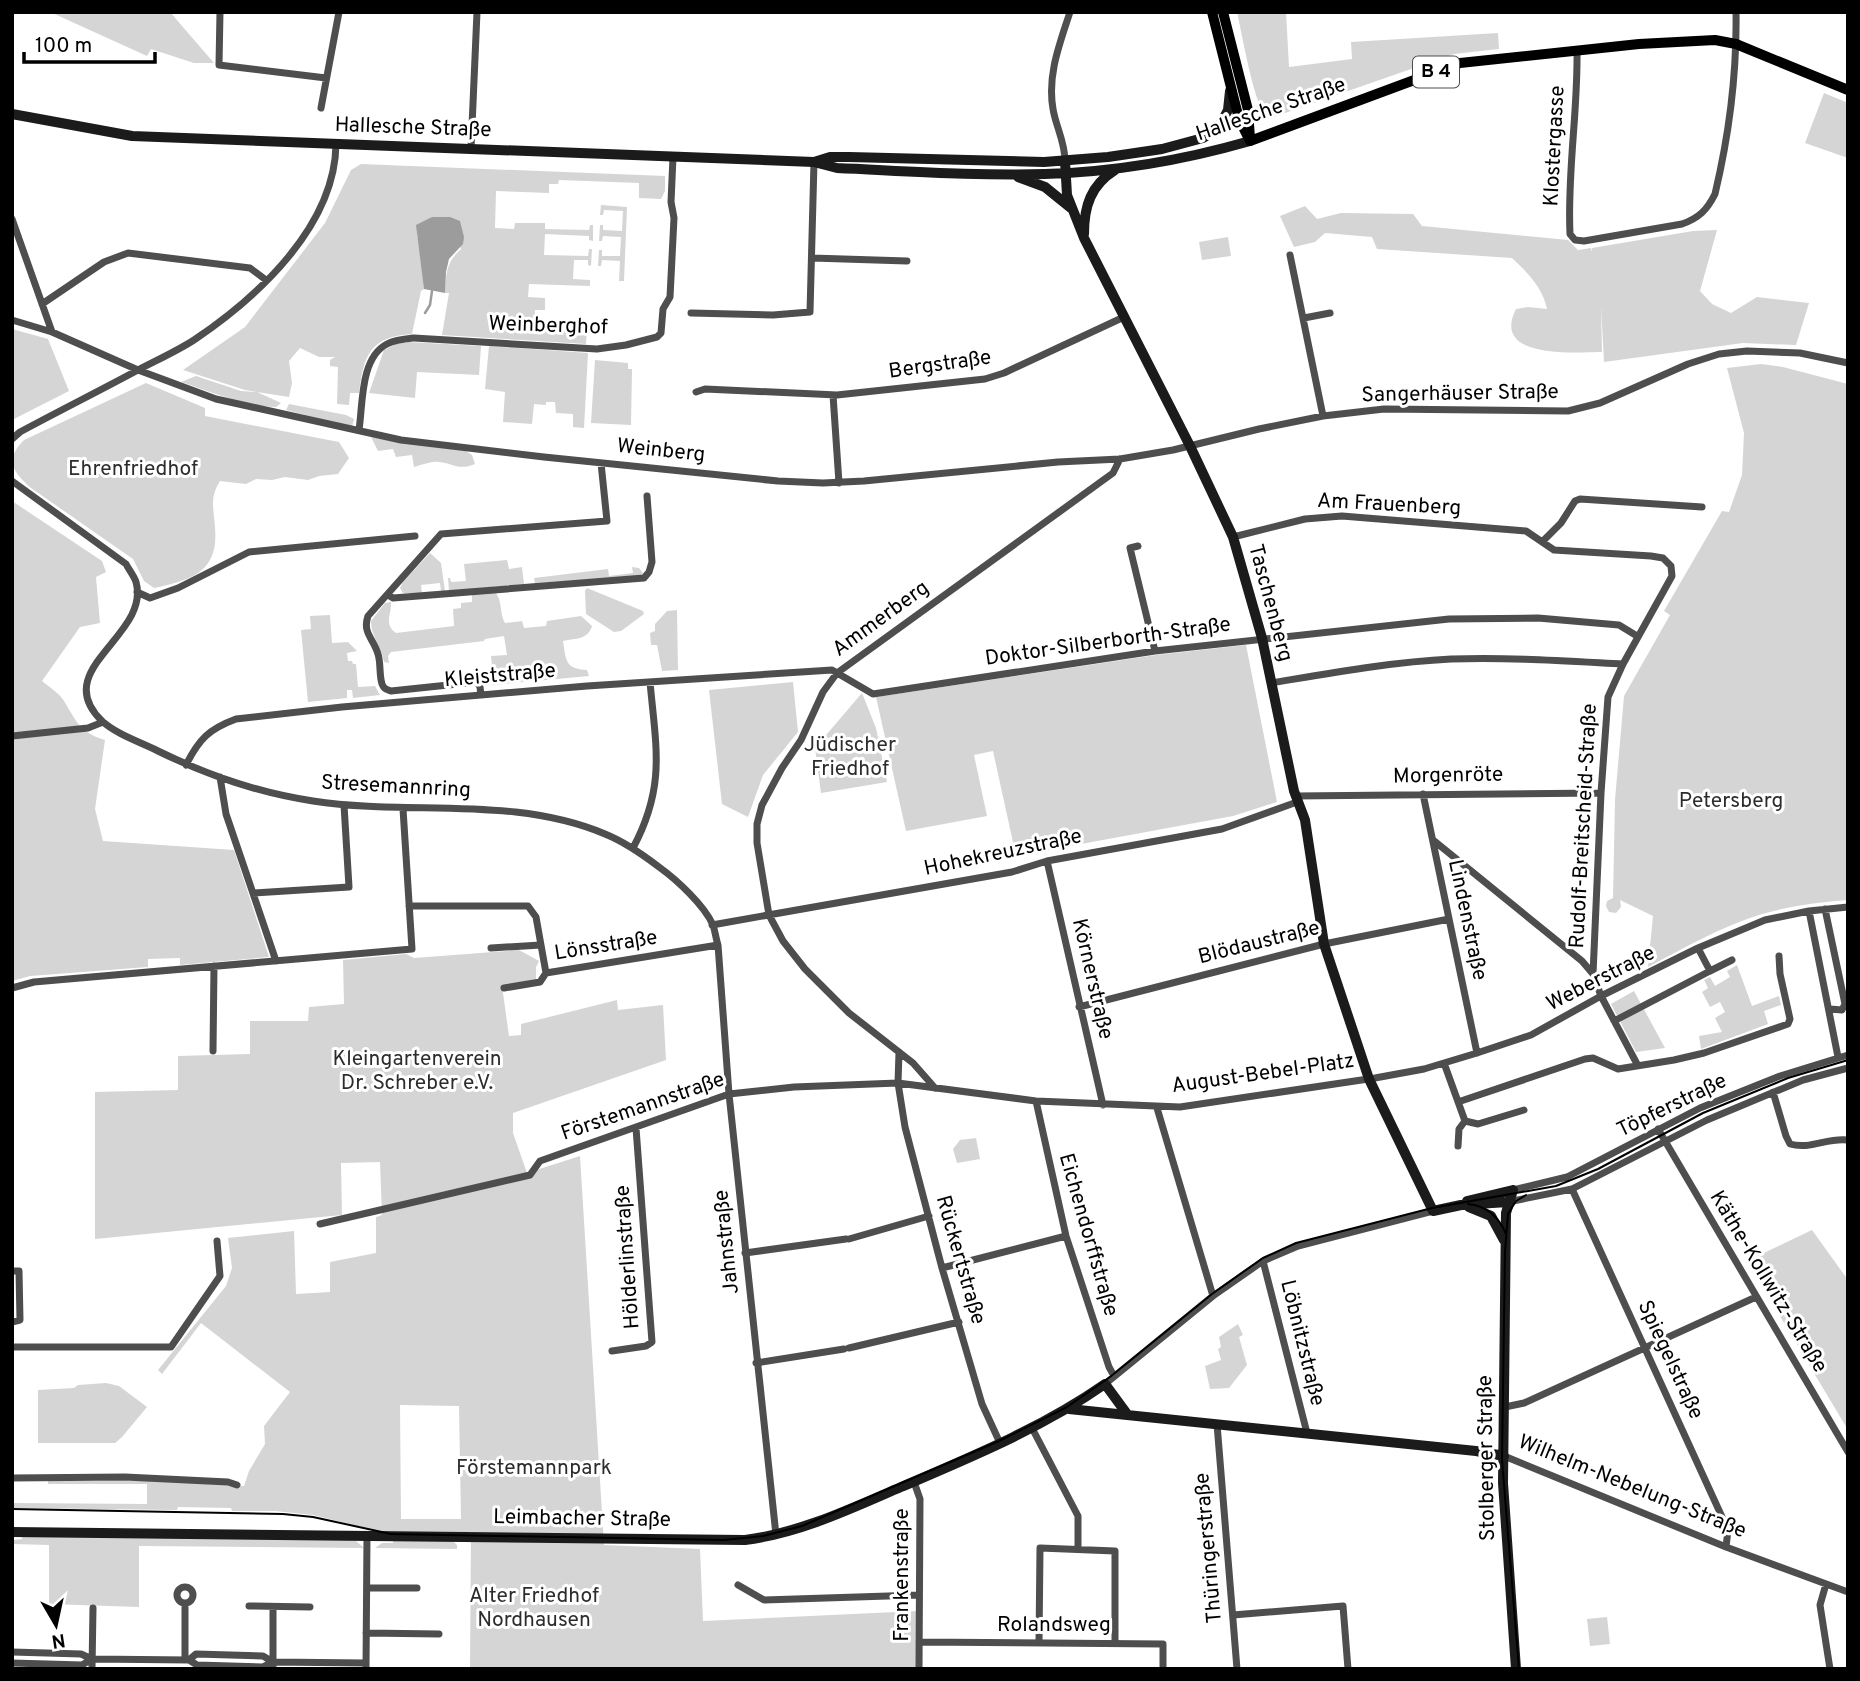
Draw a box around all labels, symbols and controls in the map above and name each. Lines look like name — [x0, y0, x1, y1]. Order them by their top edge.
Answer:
scale bar — [24, 21, 156, 65]
text: 100 m — [35, 33, 92, 60]
road number: B 4 — [1413, 57, 1459, 88]
street label: Hallesche Straße — [1192, 72, 1350, 148]
street label: Klostergasse — [1538, 85, 1572, 207]
street label: Hallesche Straße — [334, 112, 492, 144]
street label: Weinberghof — [488, 310, 608, 342]
street label: Bergstraße — [887, 344, 993, 386]
street label: Sangerhäuser Straße — [1361, 379, 1559, 409]
street label: Weinberg — [615, 433, 707, 469]
park label: Ehrenfriedhof — [68, 456, 198, 483]
street label: Am Frauenberg — [1316, 488, 1462, 522]
street label: Taschenberg — [1241, 541, 1299, 665]
street label: Ammerberg — [827, 575, 935, 663]
street label: Doktor-Silberborth-Straße — [983, 611, 1233, 673]
street label: Kleiststraße — [443, 658, 557, 694]
street label: Rudolf-Breitscheid-Straße — [1564, 703, 1604, 949]
park label: Jüdischer Friedhof — [804, 732, 896, 783]
street label: Morgenröte — [1393, 762, 1503, 790]
street label: Stresemannring — [320, 770, 472, 804]
park label: Petersberg — [1679, 788, 1783, 815]
street label: Hohekreuzstraße — [922, 823, 1084, 883]
street label: Lindenstraße — [1441, 857, 1493, 983]
street label: Blödaustraße — [1195, 915, 1323, 971]
street label: Körnerstraße — [1065, 916, 1119, 1042]
street label: Lönsstraße — [553, 925, 659, 967]
street label: Weberstraße — [1542, 940, 1660, 1018]
park label: Kleingartenverein Dr. Schreber e.V. — [332, 1046, 502, 1097]
street label: August-Bebel-Platz — [1170, 1048, 1356, 1100]
street label: Förstemannstraße — [558, 1066, 728, 1148]
street label: Töpferstraße — [1613, 1068, 1731, 1144]
street label: Eichendorffstraße — [1052, 1150, 1124, 1320]
street label: Hölderlinstraße — [609, 1184, 647, 1330]
street label: Käthe-Kollwitz-Straße — [1703, 1186, 1833, 1378]
street label: Jahnstraße — [708, 1188, 746, 1296]
street label: Rückertstraße — [929, 1192, 991, 1328]
street label: Löbnitzstraße — [1273, 1277, 1331, 1409]
street label: Spiegelstraße — [1631, 1296, 1709, 1424]
street label: Stolberger Straße — [1472, 1375, 1502, 1541]
street label: Wilhelm-Nebelung-Straße — [1514, 1429, 1750, 1545]
park label: Förstemannpark — [456, 1455, 612, 1482]
street label: Thüringerstraße — [1189, 1472, 1229, 1624]
street label: Leimbacher Straße — [493, 1504, 671, 1534]
street label: Frankenstraße — [889, 1508, 916, 1642]
park label: Alter Friedhof Nordhausen — [469, 1583, 599, 1634]
north arrow — [21, 1590, 91, 1660]
street label: Rolandsweg — [997, 1612, 1111, 1639]
text: N — [50, 1627, 67, 1653]

